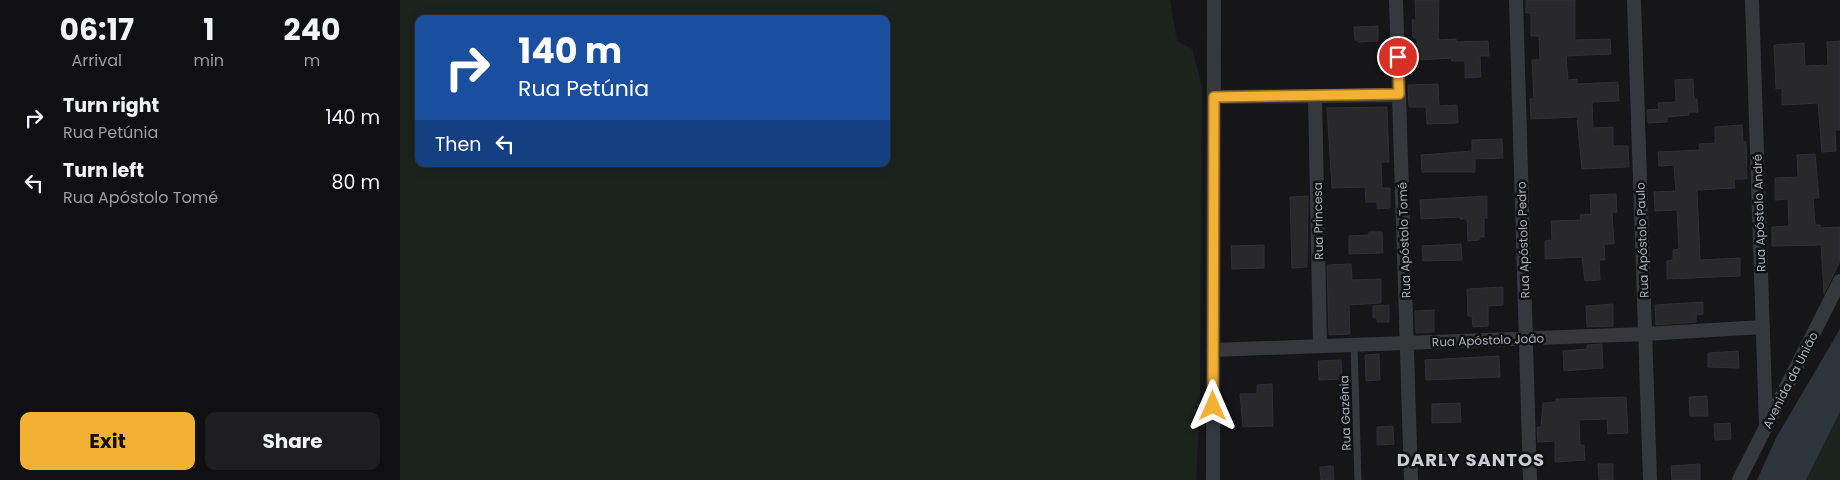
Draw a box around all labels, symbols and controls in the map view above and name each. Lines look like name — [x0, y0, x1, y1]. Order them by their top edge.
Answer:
text: 06:17 — [59, 8, 134, 51]
text: 1 — [203, 8, 214, 51]
text: 240 — [284, 8, 341, 51]
text: 140 m — [518, 26, 622, 75]
icon: right — [435, 35, 500, 100]
pin — [1377, 36, 1419, 78]
icon: arrive — [1384, 43, 1412, 71]
text: Arrival — [72, 49, 122, 72]
text: min — [193, 49, 224, 72]
text: m — [304, 49, 320, 72]
text: Rua Petúnia — [518, 73, 649, 104]
text: Turn right — [63, 92, 159, 119]
icon: right — [20, 104, 48, 132]
text: 140 m — [325, 104, 380, 131]
text: Rua Petúnia — [63, 121, 158, 144]
icon: left — [491, 130, 519, 158]
text: Then — [435, 131, 481, 158]
street label: Rua Apóstolo André — [1748, 154, 1770, 272]
text: Turn left — [63, 157, 144, 184]
icon: left — [20, 169, 48, 197]
text: 80 m — [331, 169, 380, 196]
street label: Rua Apóstolo Pedro — [1512, 181, 1534, 299]
street label: Rua Princesa — [1309, 182, 1327, 260]
street label: Rua Apóstolo Tomé — [1393, 182, 1415, 298]
street label: Rua Apóstolo Paulo — [1631, 182, 1653, 298]
text: Rua Apóstolo Tomé — [63, 186, 218, 209]
street label: Avenida da União — [1758, 329, 1822, 431]
street label: Rua Apóstolo João — [1432, 330, 1545, 350]
street label: Rua Gazênia — [1335, 375, 1355, 451]
position arrow — [1186, 379, 1238, 431]
button: Exit — [20, 412, 195, 470]
button: Share — [205, 412, 380, 470]
district label: DARLY SANTOS — [1397, 447, 1545, 472]

